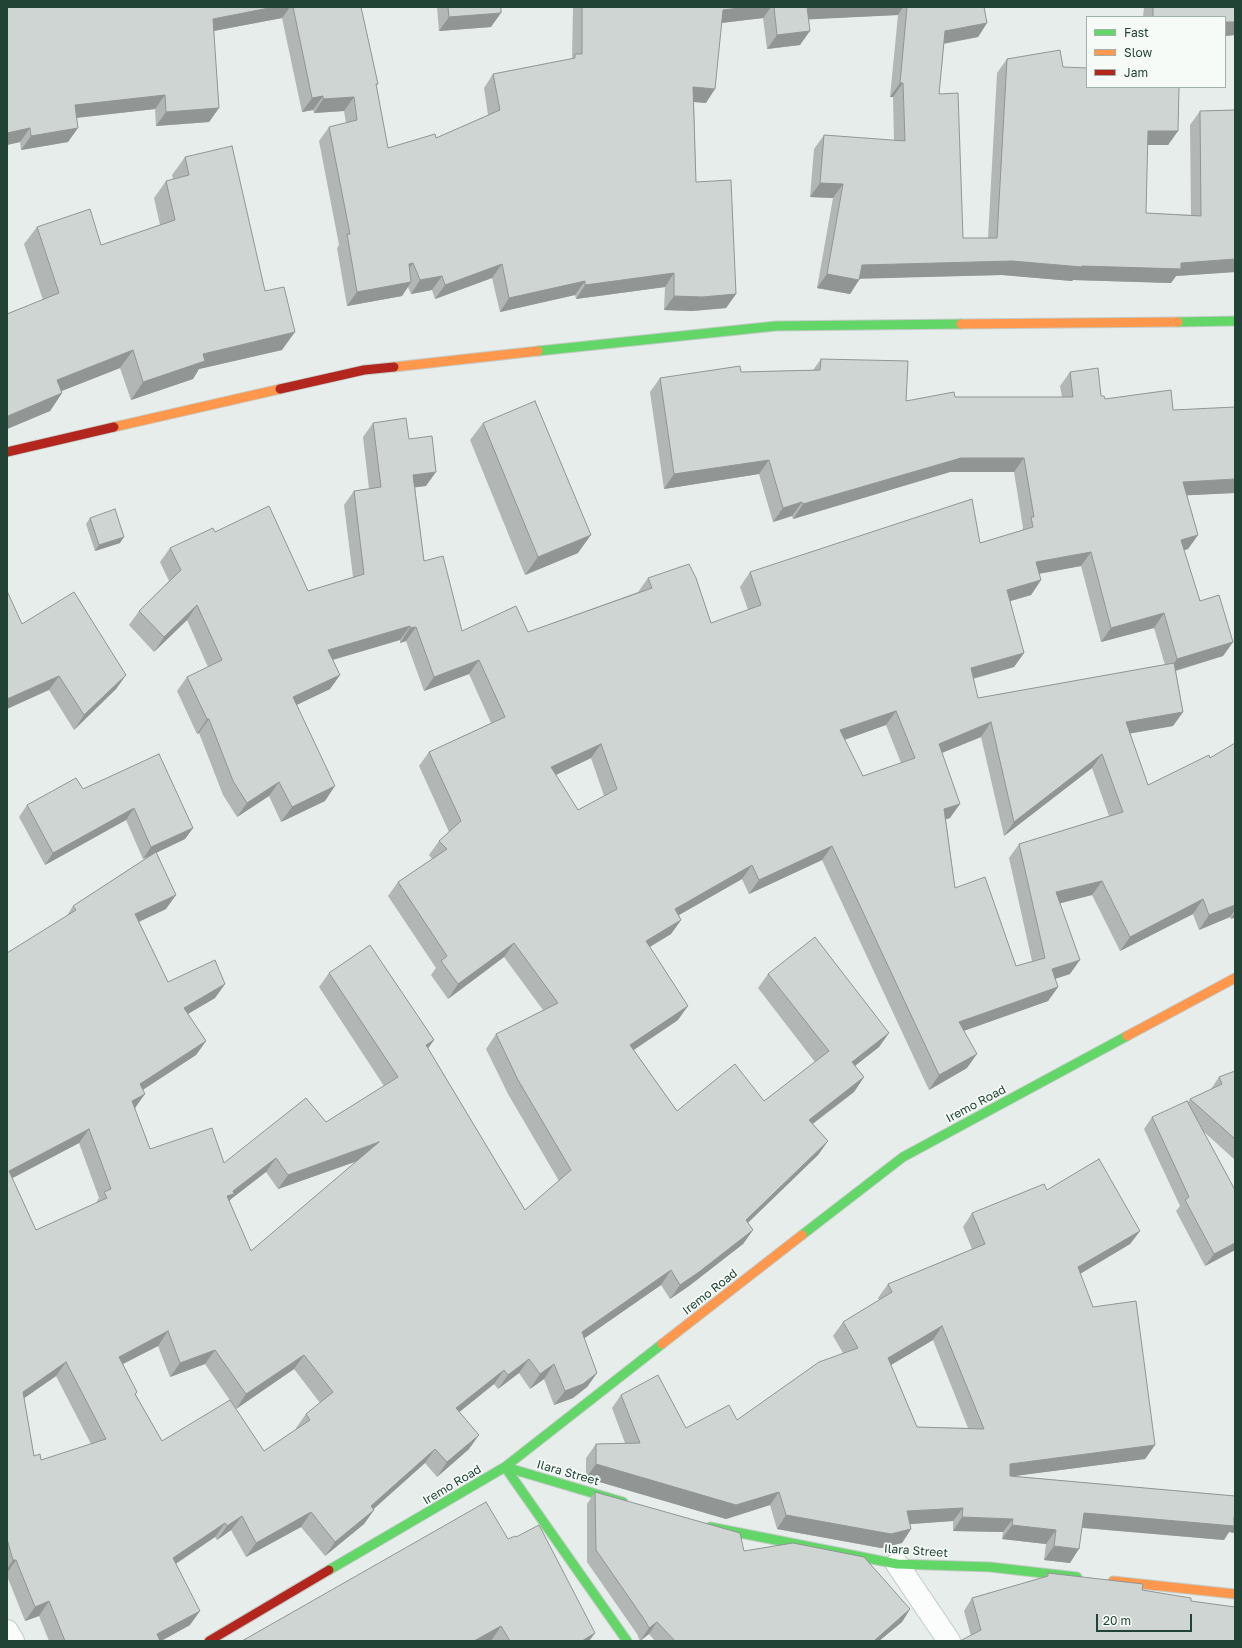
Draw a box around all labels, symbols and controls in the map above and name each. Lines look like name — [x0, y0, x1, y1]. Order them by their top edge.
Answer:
legend — [1086, 16, 1226, 88]
text: Fast — [1124, 25, 1149, 40]
text: Slow — [1124, 45, 1152, 60]
text: Jam — [1124, 65, 1148, 80]
street label: Iremo Road — [944, 1082, 1008, 1126]
street label: Iremo Road — [680, 1266, 740, 1318]
street label: Ilara Street — [535, 1457, 601, 1489]
street label: Iremo Road — [420, 1462, 484, 1508]
street label: Ilara Street — [883, 1542, 949, 1560]
scale bar — [1098, 1606, 1194, 1632]
text: 20 m — [1103, 1613, 1131, 1628]

